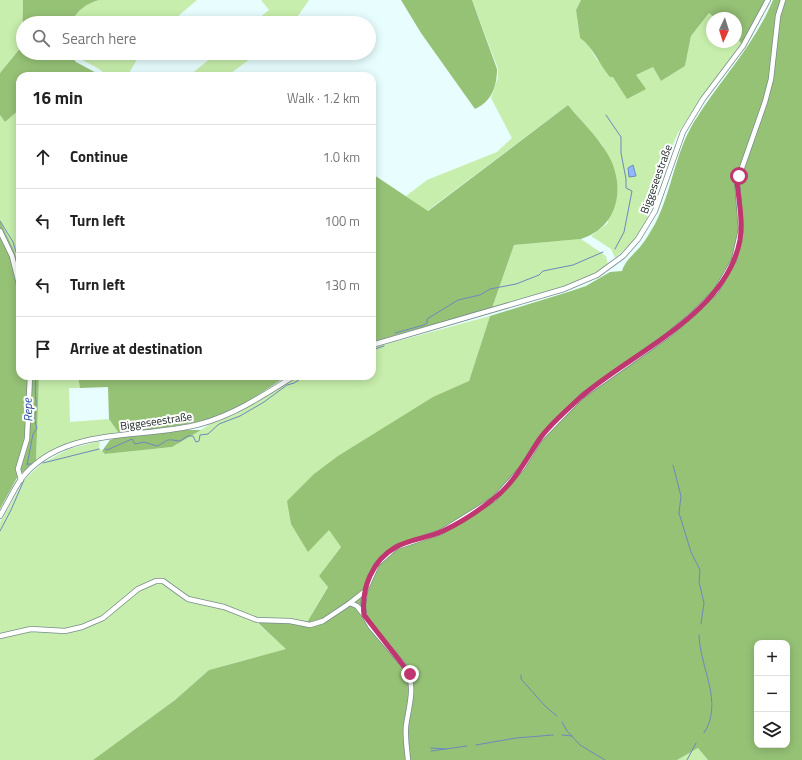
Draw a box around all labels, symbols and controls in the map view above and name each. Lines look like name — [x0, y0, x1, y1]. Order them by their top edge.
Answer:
north arrow — [706, 12, 742, 48]
search box — [16, 16, 376, 60]
icon: search — [30, 27, 52, 49]
text: Search here — [62, 27, 136, 50]
text: 16 min — [32, 85, 83, 111]
text: Walk · 1.2 km — [287, 88, 360, 108]
street label: Biggeseestraße — [636, 142, 676, 216]
text: Continue — [70, 145, 128, 168]
icon: ahead — [32, 146, 54, 168]
text: 1.0 km — [323, 147, 360, 167]
route start — [730, 167, 748, 185]
text: Turn left — [70, 209, 125, 232]
icon: left — [32, 210, 54, 232]
text: 100 m — [324, 211, 360, 231]
text: Turn left — [70, 273, 125, 296]
icon: left — [32, 274, 54, 296]
text: 130 m — [324, 275, 360, 295]
text: Arrive at destination — [70, 337, 203, 360]
icon: arrive — [32, 338, 54, 360]
water label: Repe — [17, 396, 38, 422]
street label: Biggeseestraße — [119, 408, 193, 434]
map controls — [754, 640, 790, 748]
button: + — [754, 640, 790, 676]
route end — [401, 665, 419, 683]
button: − — [754, 676, 790, 712]
button: layers — [754, 712, 790, 748]

